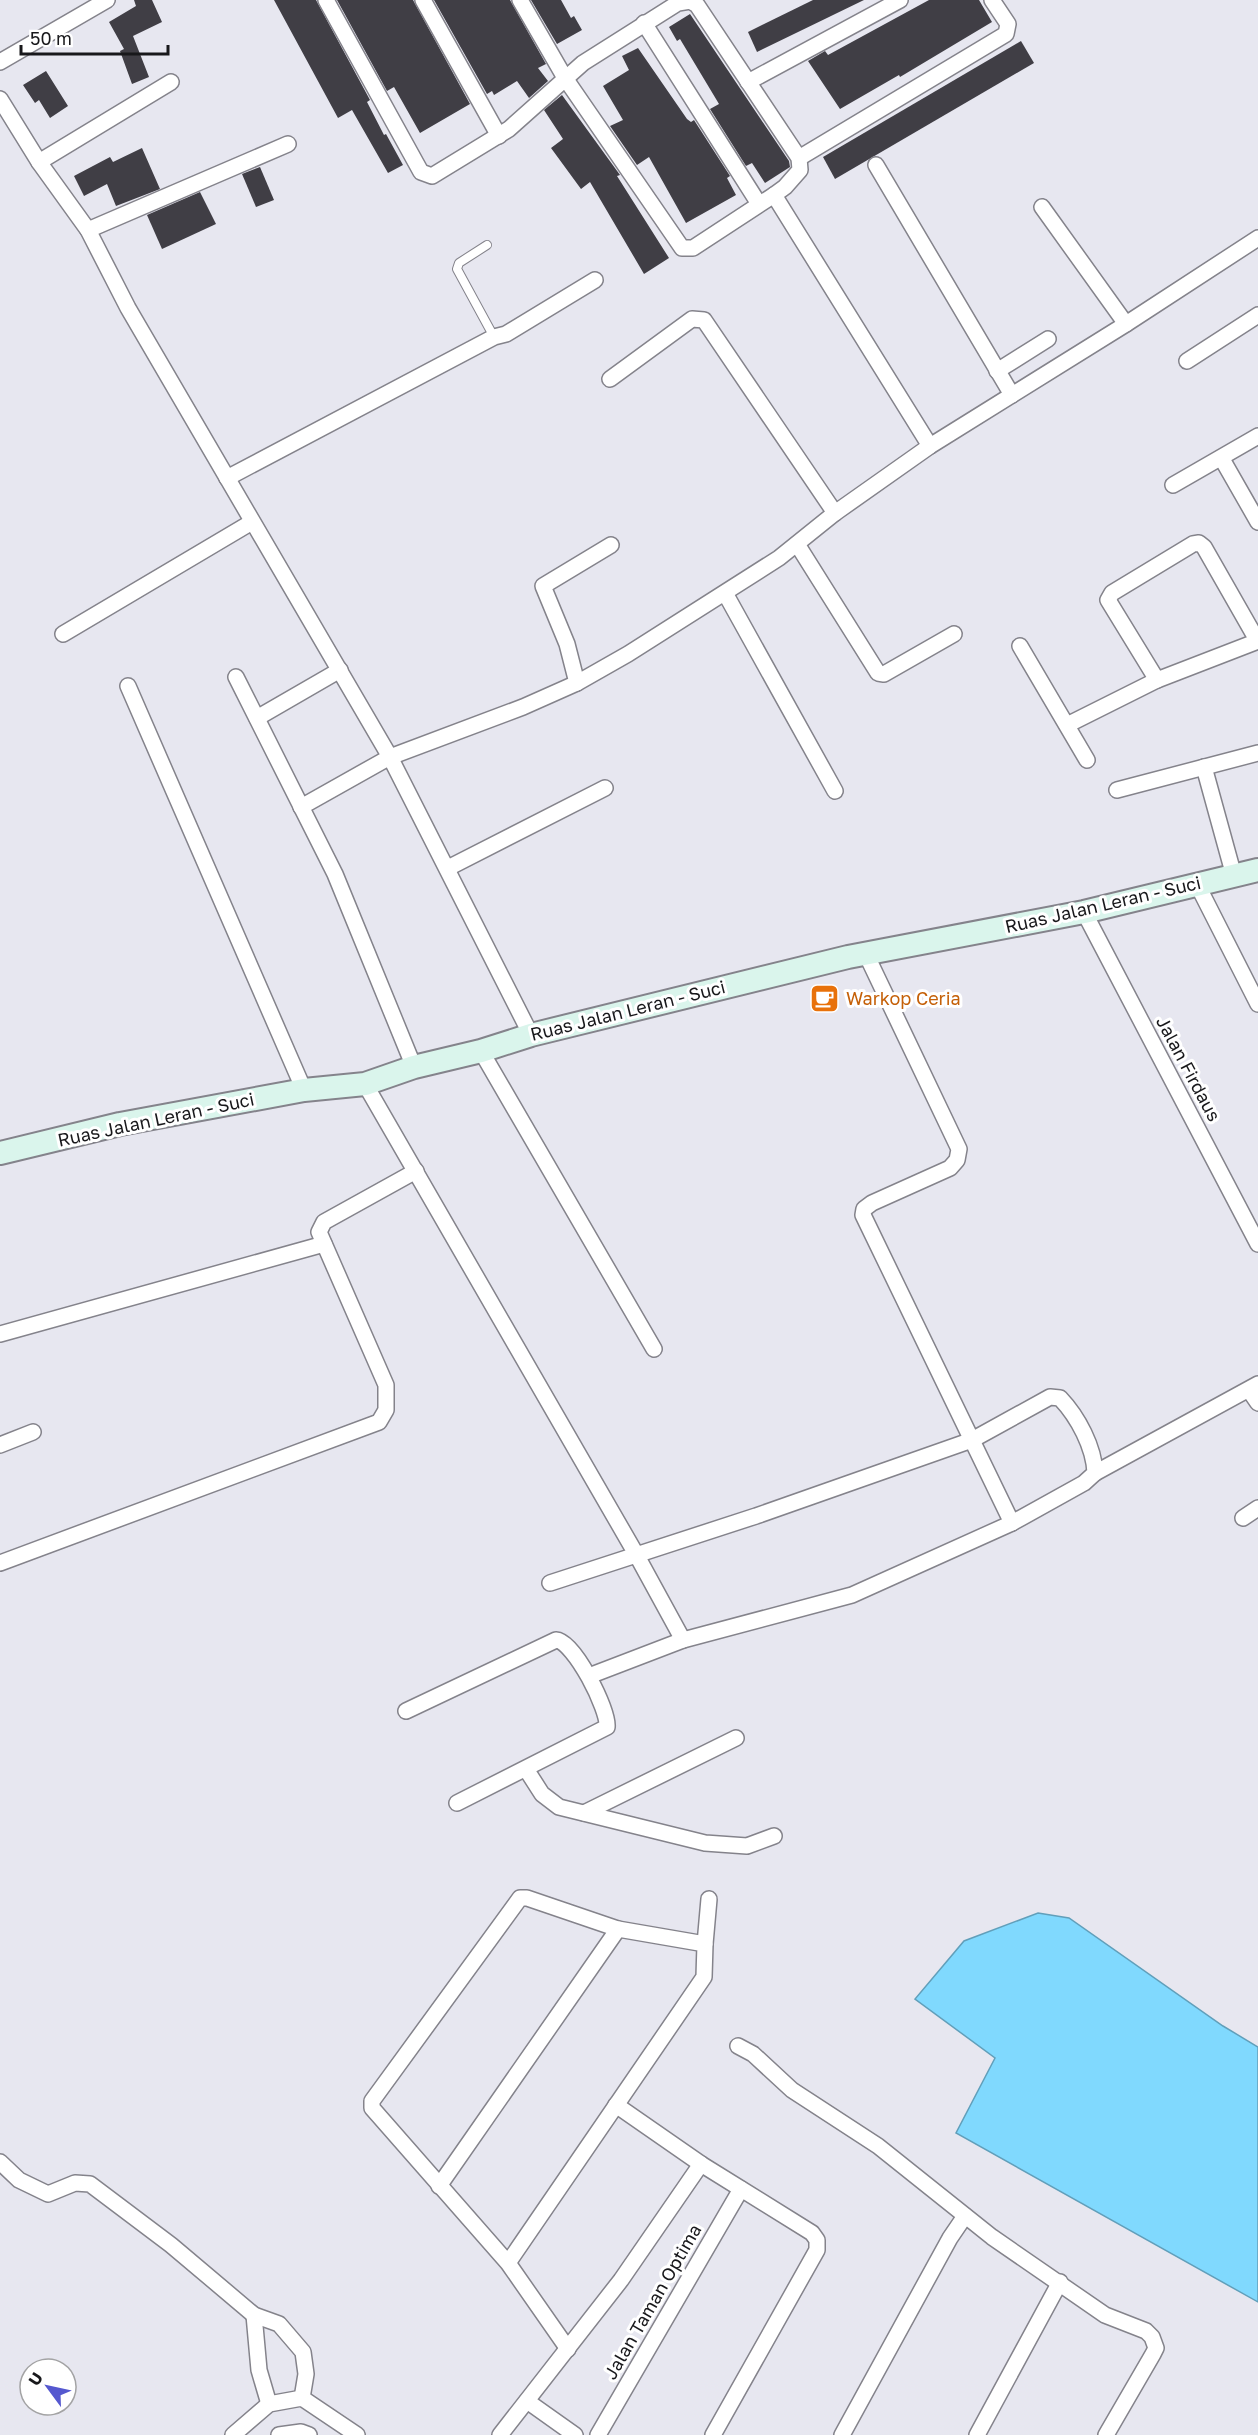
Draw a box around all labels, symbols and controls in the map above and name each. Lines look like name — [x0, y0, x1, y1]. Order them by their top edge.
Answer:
scale bar — [21, 18, 168, 56]
text: 50 m — [30, 27, 72, 49]
street label: Ruas Jalan Leran - Suci — [1003, 871, 1203, 937]
street label: Ruas Jalan Leran - Suci — [528, 975, 728, 1045]
cafe icon: Warkop Ceria — [809, 983, 841, 1015]
place label: Warkop Ceria — [846, 987, 961, 1009]
street label: Jalan Firdaus — [1152, 1012, 1226, 1125]
street label: Ruas Jalan Leran - Suci — [56, 1087, 256, 1151]
street label: Jalan Taman Optima — [599, 2220, 706, 2383]
north arrow — [18, 2357, 78, 2417]
text: U — [24, 2368, 47, 2389]

